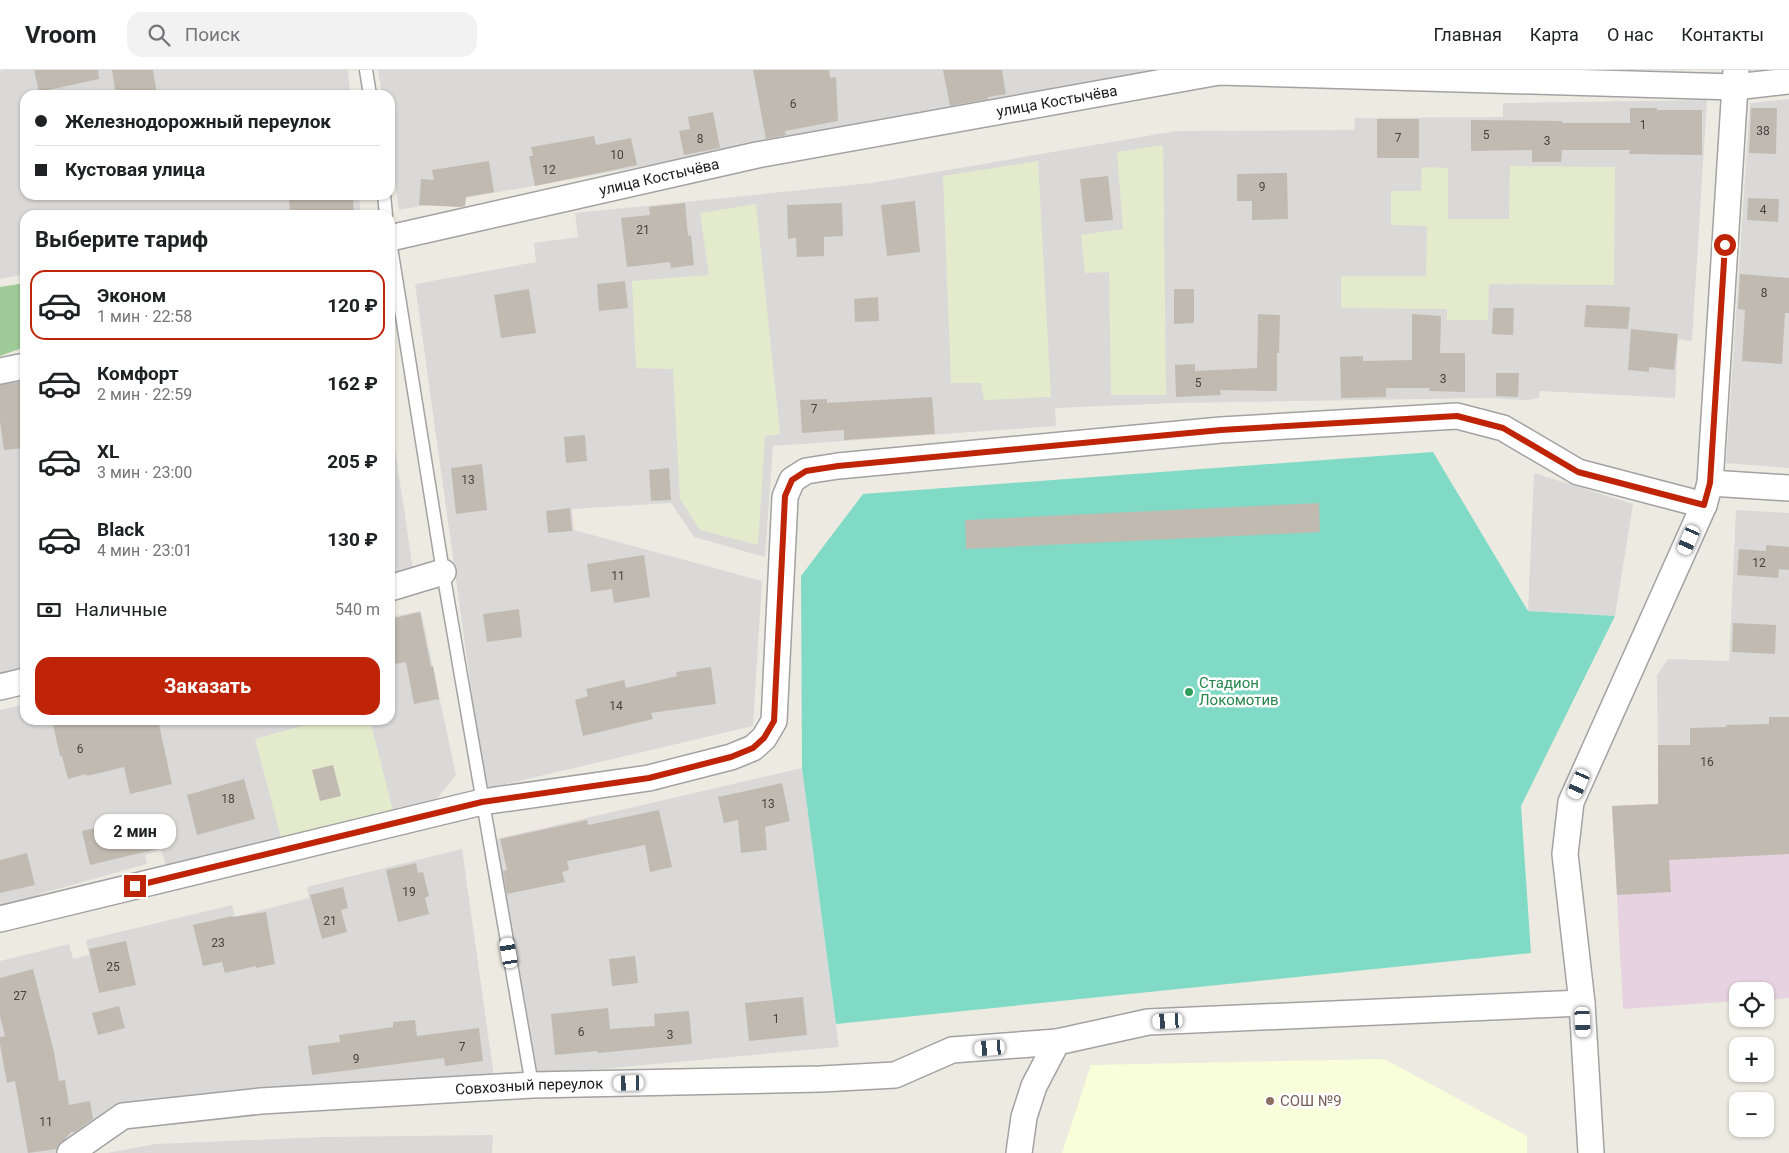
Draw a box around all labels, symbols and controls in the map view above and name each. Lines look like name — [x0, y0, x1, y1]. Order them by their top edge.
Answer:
search box — [127, 12, 477, 57]
text: Vroom — [25, 21, 97, 49]
icon: search — [145, 21, 173, 49]
text: Поиск — [185, 23, 240, 46]
text: Главная — [1433, 24, 1502, 45]
text: Карта — [1530, 24, 1579, 45]
text: О нас — [1607, 24, 1653, 45]
text: Контакты — [1681, 24, 1764, 45]
street label: улица Костычёва — [995, 81, 1119, 121]
house number: 6 — [790, 97, 797, 111]
text: Железнодорожный переулок — [65, 110, 331, 133]
house number: 1 — [1640, 118, 1646, 132]
house number: 38 — [1756, 124, 1770, 138]
house number: 5 — [1483, 128, 1490, 142]
house number: 7 — [1395, 131, 1402, 145]
house number: 8 — [697, 132, 704, 146]
house number: 3 — [1544, 134, 1550, 148]
house number: 10 — [610, 148, 624, 162]
street label: улица Костычёва — [597, 155, 721, 199]
text: Кустовая улица — [65, 158, 205, 181]
house number: 12 — [542, 163, 556, 177]
house number: 9 — [1259, 180, 1265, 194]
house number: 4 — [1760, 203, 1767, 217]
house number: 21 — [636, 223, 650, 237]
text: Выберите тариф — [35, 227, 208, 252]
route start — [1714, 234, 1736, 256]
icon: car — [37, 283, 82, 328]
text: Эконом — [97, 284, 166, 307]
house number: 8 — [1761, 286, 1768, 300]
text: 120 ₽ — [327, 294, 378, 317]
text: 1 мин · 22:58 — [97, 307, 192, 326]
icon: car — [37, 361, 82, 406]
text: Комфорт — [97, 362, 179, 385]
text: 162 ₽ — [327, 372, 378, 395]
house number: 3 — [1440, 372, 1446, 386]
house number: 5 — [1195, 376, 1202, 390]
text: 2 мин · 22:59 — [97, 385, 192, 404]
house number: 7 — [811, 402, 818, 416]
icon: car — [37, 439, 82, 484]
text: XL — [97, 440, 119, 463]
text: 205 ₽ — [327, 450, 378, 473]
text: 3 мин · 23:00 — [97, 463, 192, 482]
house number: 13 — [461, 473, 475, 487]
icon: car — [37, 517, 82, 562]
text: Black — [97, 518, 144, 541]
car — [1676, 523, 1701, 557]
text: 130 ₽ — [327, 528, 378, 551]
text: 4 мин · 23:01 — [97, 541, 192, 560]
house number: 12 — [1752, 556, 1766, 570]
house number: 11 — [611, 569, 625, 583]
icon: cash — [35, 596, 63, 624]
text: Наличные — [75, 598, 167, 621]
text: 540 m — [335, 600, 380, 619]
button: Заказать — [35, 657, 380, 715]
place label: Стадион Локомотив — [1199, 674, 1279, 709]
marker: Стадион Локомотив — [1183, 686, 1195, 698]
house number: 14 — [609, 699, 623, 713]
house number: 6 — [77, 742, 84, 756]
house number: 16 — [1700, 755, 1714, 769]
car — [1566, 767, 1591, 801]
house number: 18 — [221, 792, 235, 806]
house number: 13 — [761, 797, 775, 811]
callout: 2 мин — [94, 814, 176, 848]
text: 2 мин — [113, 822, 157, 841]
route end — [124, 875, 146, 897]
house number: 19 — [402, 885, 416, 899]
house number: 21 — [323, 914, 337, 928]
house number: 23 — [211, 936, 225, 950]
car — [499, 937, 518, 969]
house number: 25 — [106, 960, 120, 974]
map controls — [1729, 982, 1774, 1137]
button: locate — [1729, 982, 1774, 1027]
house number: 27 — [13, 989, 27, 1003]
car — [1574, 1007, 1591, 1037]
house number: 1 — [773, 1012, 779, 1026]
car — [1152, 1013, 1183, 1029]
house number: 6 — [578, 1025, 585, 1039]
house number: 3 — [667, 1028, 673, 1042]
button: + — [1729, 1037, 1774, 1082]
car — [974, 1039, 1005, 1057]
house number: 7 — [459, 1040, 466, 1054]
house number: 9 — [353, 1052, 359, 1066]
street label: Совхозный переулок — [455, 1075, 603, 1099]
car — [613, 1075, 644, 1091]
place label: СОШ №9 — [1280, 1092, 1342, 1110]
button: − — [1729, 1092, 1774, 1137]
marker: СОШ №9 — [1264, 1095, 1276, 1107]
house number: 11 — [39, 1115, 53, 1129]

